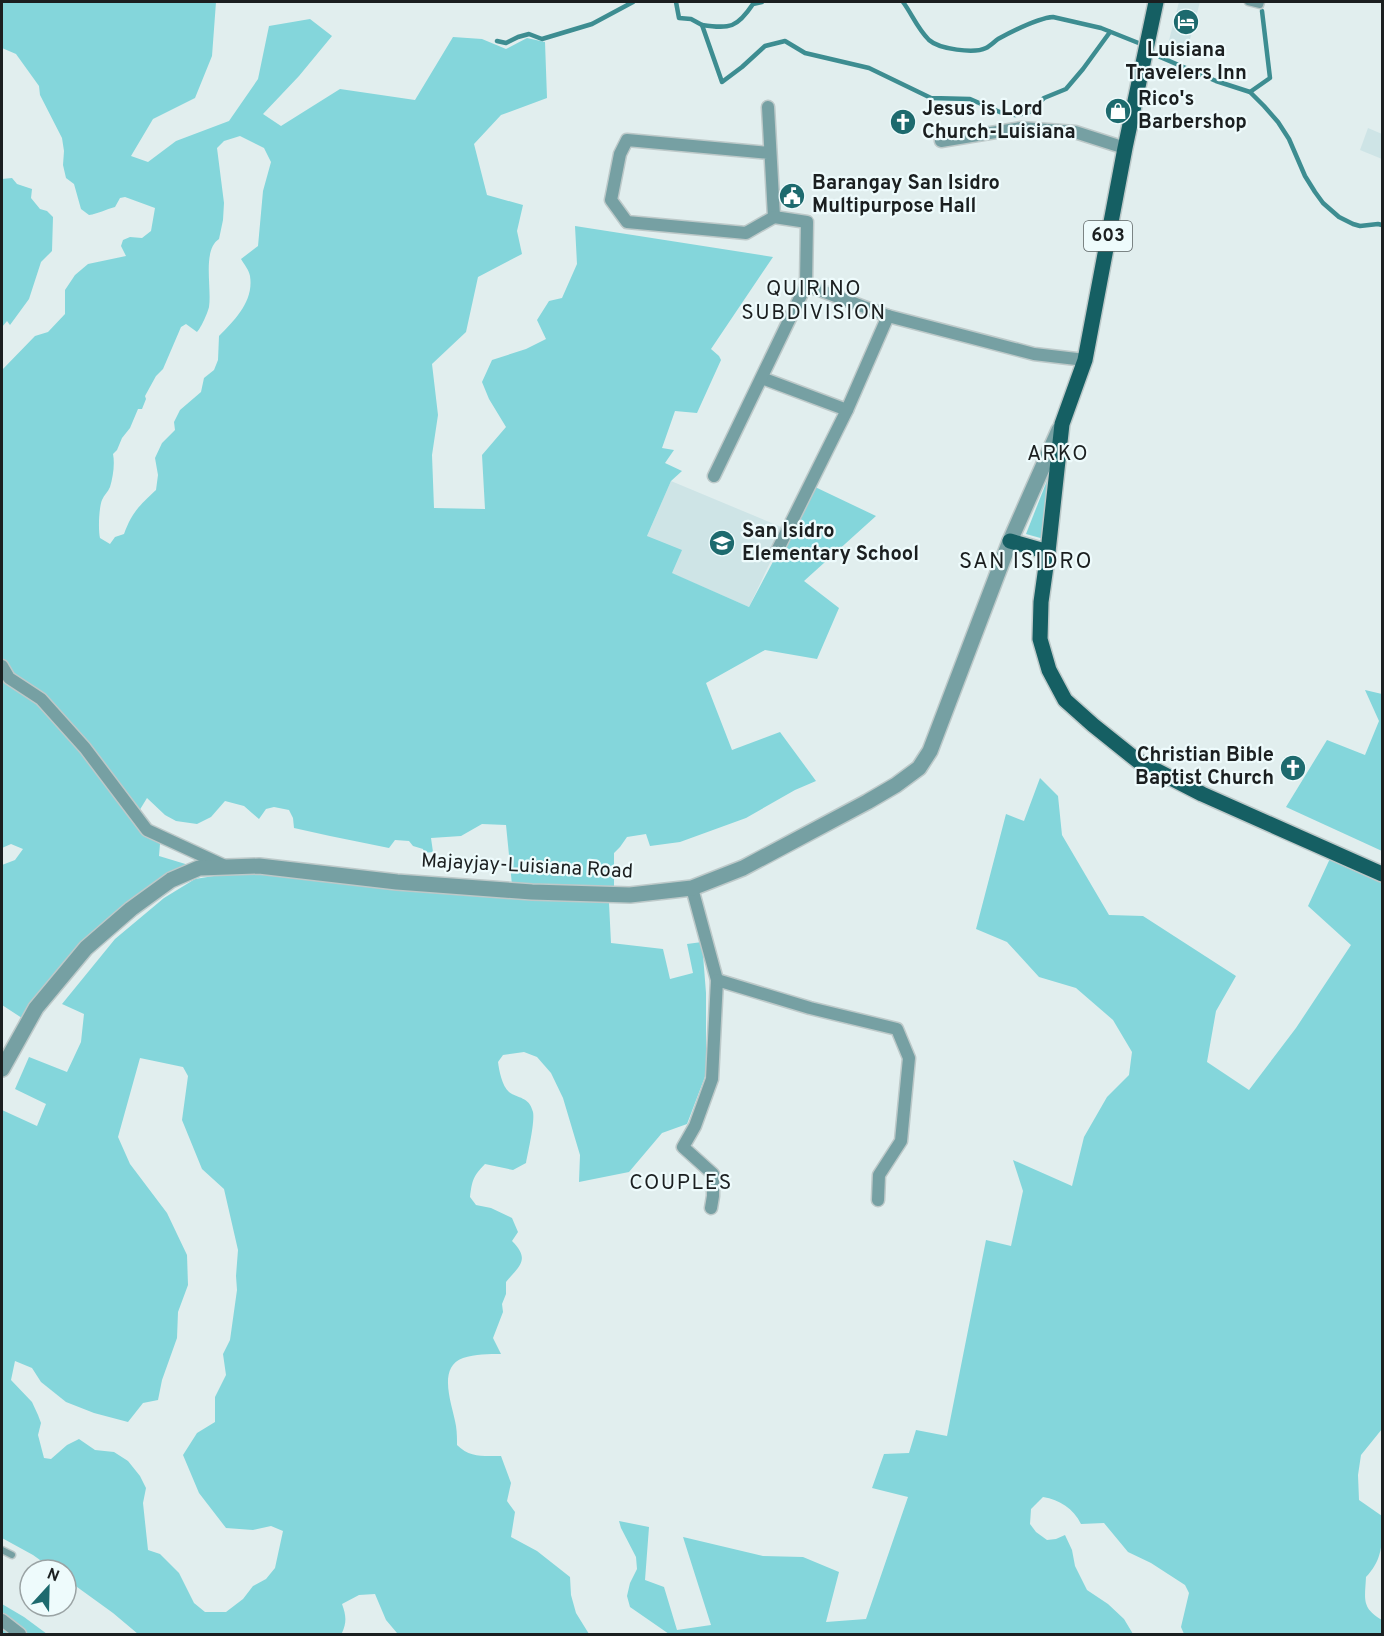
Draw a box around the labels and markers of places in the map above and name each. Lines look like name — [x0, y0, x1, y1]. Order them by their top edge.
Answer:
hotel icon: Luisiana Travelers Inn — [1171, 7, 1201, 37]
place label: Luisiana Travelers Inn — [1125, 38, 1247, 87]
place label: Rico's Barbershop — [1138, 87, 1247, 136]
shop icon: Rico's Barbershop — [1103, 96, 1133, 126]
place label: Jesus is Lord Church-Luisiana — [922, 97, 1076, 146]
church icon: Jesus is Lord Church-Luisiana — [888, 107, 918, 137]
place label: Barangay San Isidro Multipurpose Hall — [812, 171, 1000, 220]
public building icon: Barangay San Isidro Multipurpose Hall — [777, 181, 807, 211]
place label: San Isidro Elementary School — [742, 519, 919, 568]
school or university icon: San Isidro Elementary School — [707, 528, 737, 558]
place label: Christian Bible Baptist Church — [1135, 743, 1274, 792]
church icon: Christian Bible Baptist Church — [1278, 753, 1308, 783]

